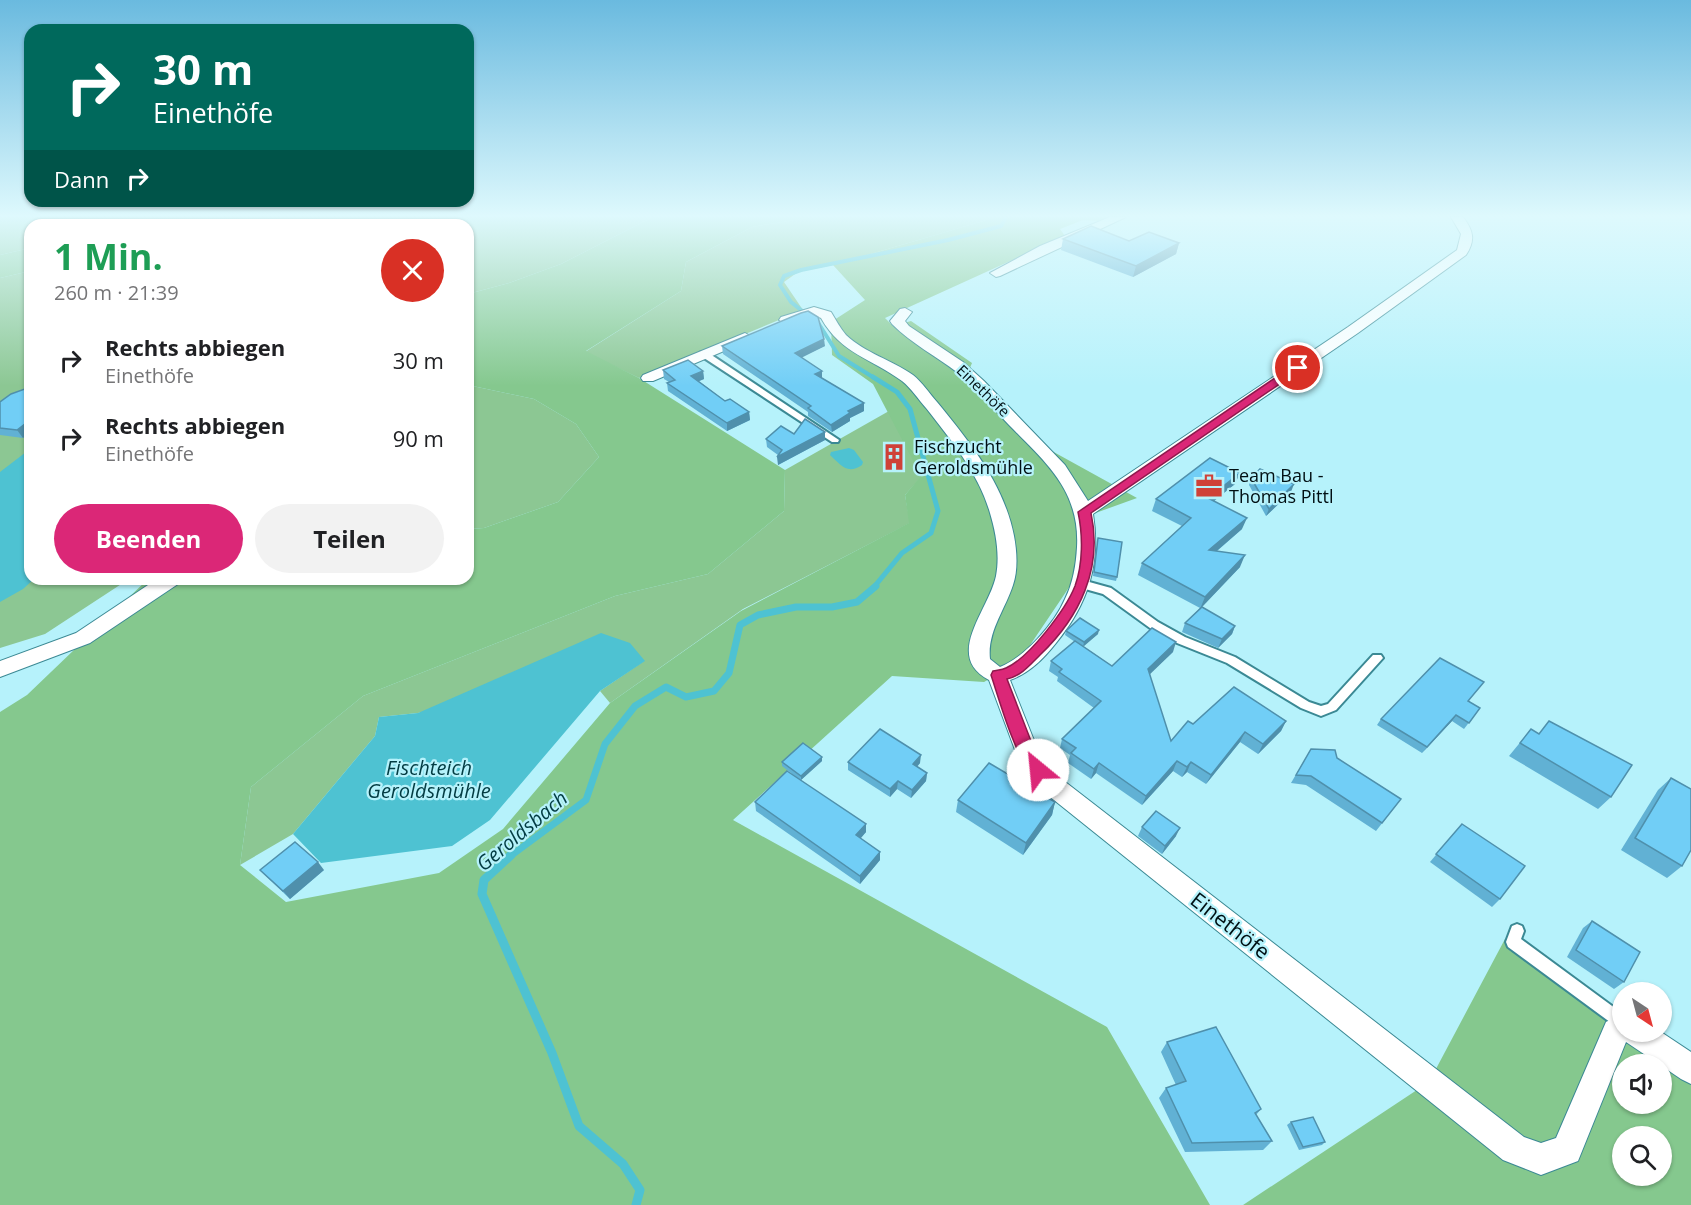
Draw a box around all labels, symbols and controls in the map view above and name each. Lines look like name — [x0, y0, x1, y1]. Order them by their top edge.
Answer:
text: 30 m — [153, 40, 253, 97]
icon: right — [54, 48, 132, 126]
text: Einethöfe — [153, 94, 273, 131]
icon: right — [121, 162, 154, 195]
text: Dann — [54, 164, 109, 194]
text: 1 Min. — [54, 232, 163, 281]
button: close — [381, 239, 444, 302]
text: 260 m · 21:39 — [54, 279, 179, 306]
text: Rechts abbiegen — [105, 332, 285, 362]
pin — [1272, 342, 1323, 393]
icon: right — [54, 344, 87, 377]
text: 30 m — [393, 345, 444, 375]
icon: arrive — [1281, 351, 1314, 384]
street label: Einethöfe — [953, 360, 1015, 421]
text: Einethöfe — [105, 362, 194, 389]
text: Rechts abbiegen — [105, 410, 285, 440]
icon: right — [54, 422, 87, 455]
text: 90 m — [393, 423, 444, 453]
place label: Fischzucht Geroldsmühle — [914, 434, 1033, 479]
text: Einethöfe — [105, 440, 194, 467]
building icon: Fischzucht Geroldsmühle — [879, 442, 909, 472]
place label: Team Bau - Thomas Pittl — [1229, 463, 1333, 508]
office icon: Team Bau - Thomas Pittl — [1194, 471, 1224, 501]
button: Beenden — [54, 504, 243, 573]
button: Teilen — [255, 504, 444, 573]
position arrow — [1006, 738, 1070, 802]
water label: Fischteich Geroldsmühle — [367, 754, 491, 804]
water label: Geroldsbach — [470, 784, 573, 877]
street label: Einethöfe — [1185, 885, 1276, 965]
north arrow — [1612, 982, 1672, 1042]
map controls — [1612, 982, 1672, 1186]
button: sound — [1612, 1054, 1672, 1114]
button: search — [1612, 1126, 1672, 1186]

